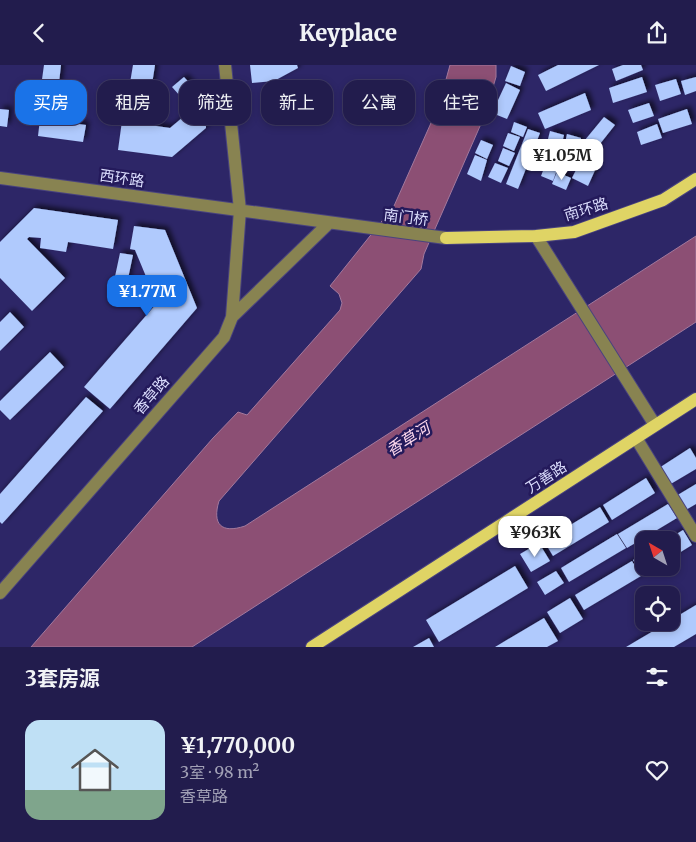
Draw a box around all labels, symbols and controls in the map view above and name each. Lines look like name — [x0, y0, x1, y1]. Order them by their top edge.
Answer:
icon: back — [25, 19, 53, 47]
text: Keyplace — [299, 19, 397, 47]
icon: share — [643, 19, 671, 47]
chip: 买房 — [15, 80, 87, 125]
chip: 租房 — [97, 80, 169, 125]
chip: 筛选 — [179, 80, 251, 125]
chip: 新上 — [261, 80, 333, 125]
chip: 公寓 — [343, 80, 415, 125]
chip: 住宅 — [425, 80, 497, 125]
pin: ¥1.05M — [521, 139, 603, 181]
text: ¥1.05M — [532, 145, 592, 165]
street label: 西环路 — [98, 165, 146, 191]
street label: 南环路 — [562, 193, 610, 225]
street label: 南门桥 — [383, 205, 429, 229]
pin: ¥1.77M — [106, 275, 188, 317]
text: ¥1.77M — [118, 281, 176, 301]
street label: 香草路 — [129, 372, 173, 418]
water label: 香草河 — [382, 416, 436, 460]
street label: 万善路 — [522, 457, 570, 497]
pin: ¥963K — [500, 515, 570, 558]
text: ¥963K — [509, 522, 561, 542]
north arrow — [635, 531, 680, 576]
map controls — [635, 531, 680, 631]
button: locate — [635, 586, 680, 631]
icon: filters — [643, 663, 671, 691]
text: 3套房源 — [25, 665, 100, 692]
text: ¥1,770,000 — [180, 732, 295, 759]
icon: home — [65, 740, 125, 800]
icon: heart — [643, 756, 671, 784]
text: 3室 · 98 m² — [180, 762, 259, 782]
text: 香草路 — [180, 786, 228, 806]

